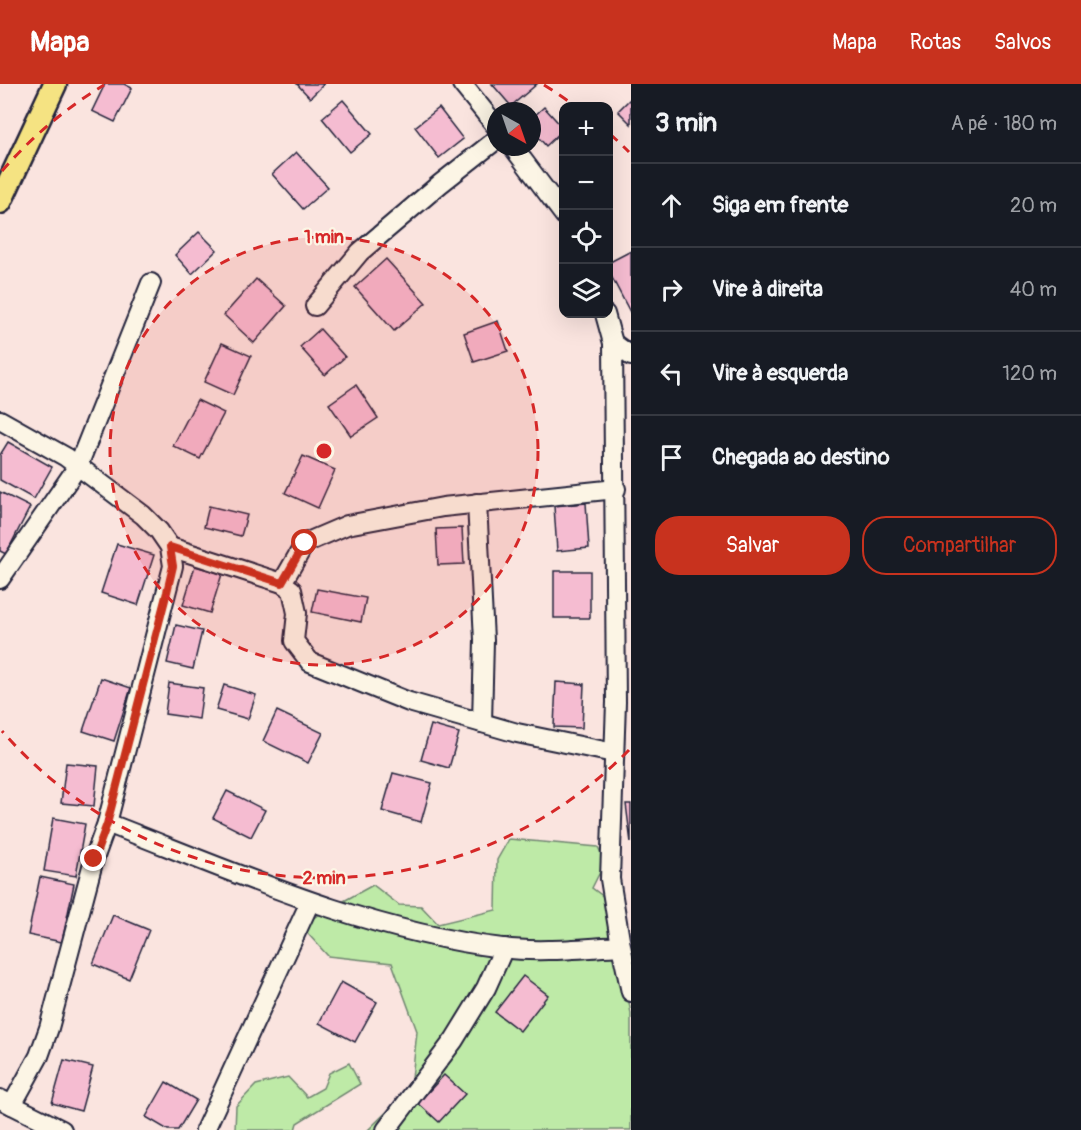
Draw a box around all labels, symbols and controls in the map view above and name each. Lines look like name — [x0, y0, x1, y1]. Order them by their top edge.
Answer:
text: Mapa — [30, 25, 89, 60]
text: Mapa — [832, 29, 877, 56]
text: Rotas — [910, 29, 961, 56]
text: Salvos — [994, 29, 1051, 56]
north arrow — [487, 102, 541, 156]
map controls — [559, 102, 613, 318]
button: + — [559, 102, 613, 156]
text: 3 min — [655, 107, 717, 139]
text: A pé · 180 m — [951, 111, 1057, 136]
button: − — [559, 156, 613, 210]
icon: ahead — [655, 189, 688, 222]
text: Siga em frente — [712, 191, 848, 219]
text: 20 m — [1010, 193, 1057, 218]
button: locate — [559, 210, 613, 264]
text: 1 min — [304, 226, 344, 249]
button: layers — [559, 264, 613, 318]
icon: right — [655, 273, 688, 306]
text: Vire à direita — [712, 275, 823, 303]
text: 40 m — [1010, 277, 1057, 302]
icon: left — [655, 357, 688, 390]
text: Vire à esquerda — [712, 359, 848, 387]
text: 120 m — [1002, 361, 1057, 386]
centre of rings — [314, 441, 334, 461]
icon: arrive — [655, 441, 688, 474]
text: Chegada ao destino — [712, 443, 890, 471]
button: Salvar — [655, 516, 850, 575]
button: Compartilhar — [862, 516, 1057, 575]
route start — [291, 529, 317, 555]
route end — [80, 845, 106, 871]
text: 2 min — [302, 867, 346, 890]

